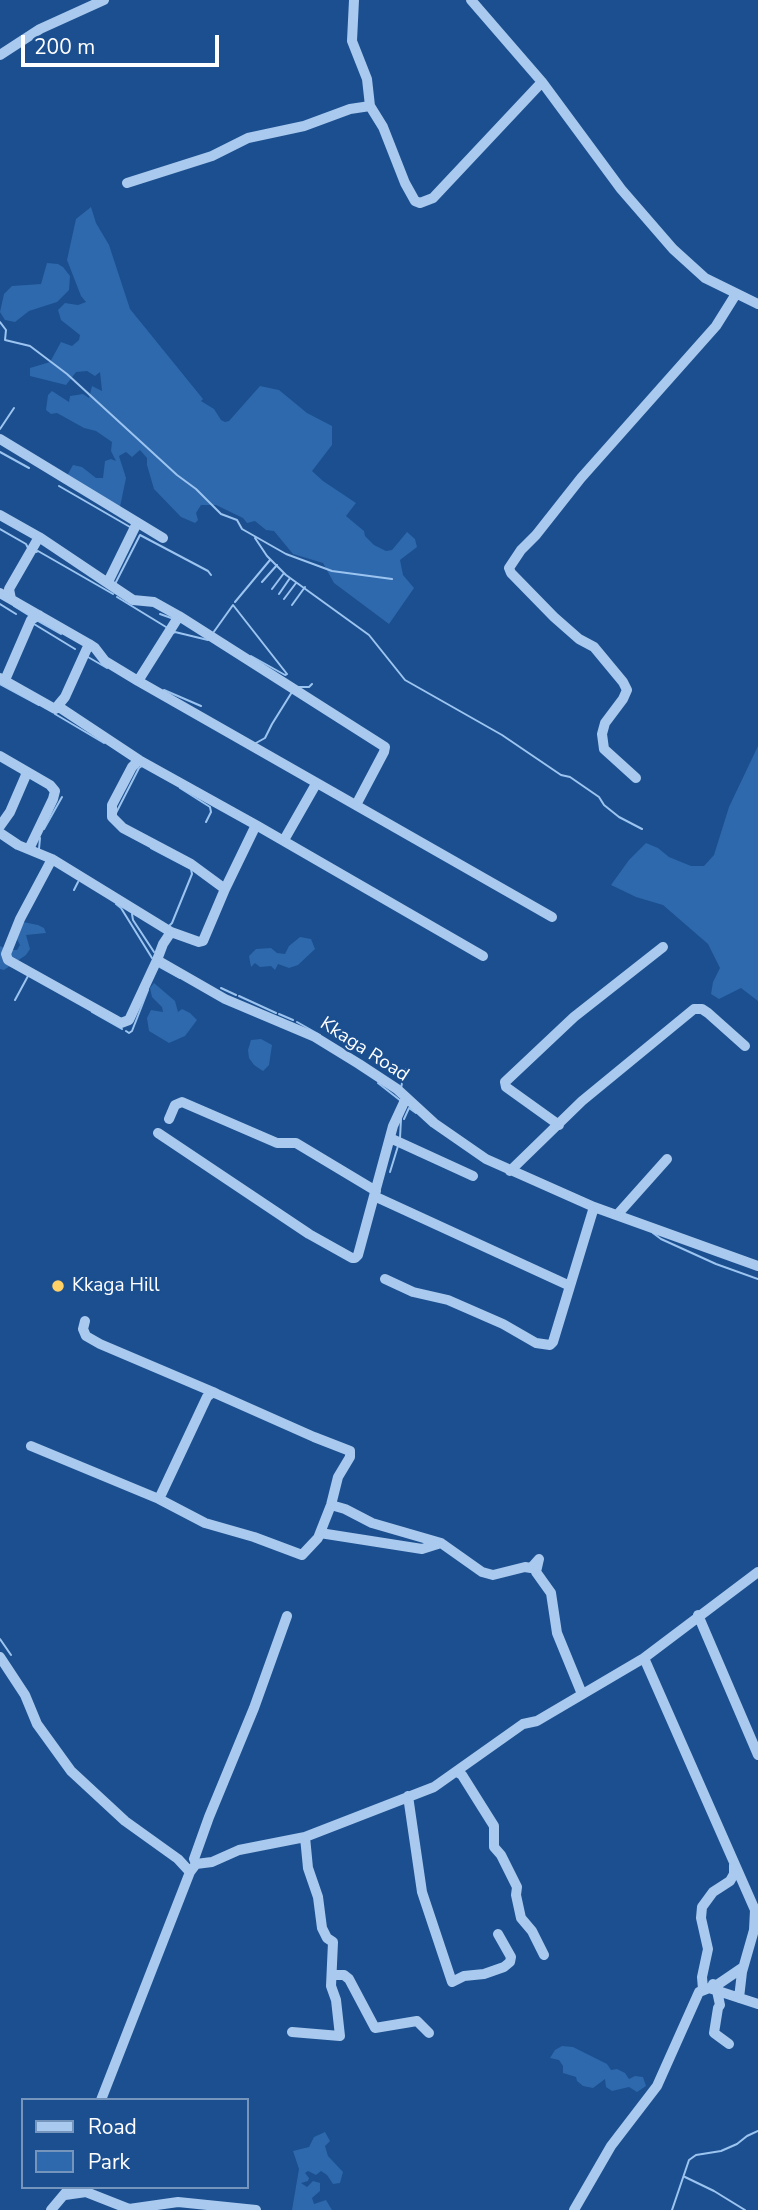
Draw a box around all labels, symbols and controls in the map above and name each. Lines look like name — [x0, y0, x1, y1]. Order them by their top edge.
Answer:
scale bar — [24, 21, 222, 65]
text: 200 m — [34, 33, 95, 61]
street label: Kkaga Road — [315, 1013, 413, 1087]
place label: Kkaga Hill — [72, 1275, 160, 1297]
marker: Kkaga Hill — [50, 1278, 66, 1294]
legend — [21, 2098, 248, 2189]
text: Road — [88, 2113, 137, 2141]
text: Park — [88, 2148, 130, 2176]

